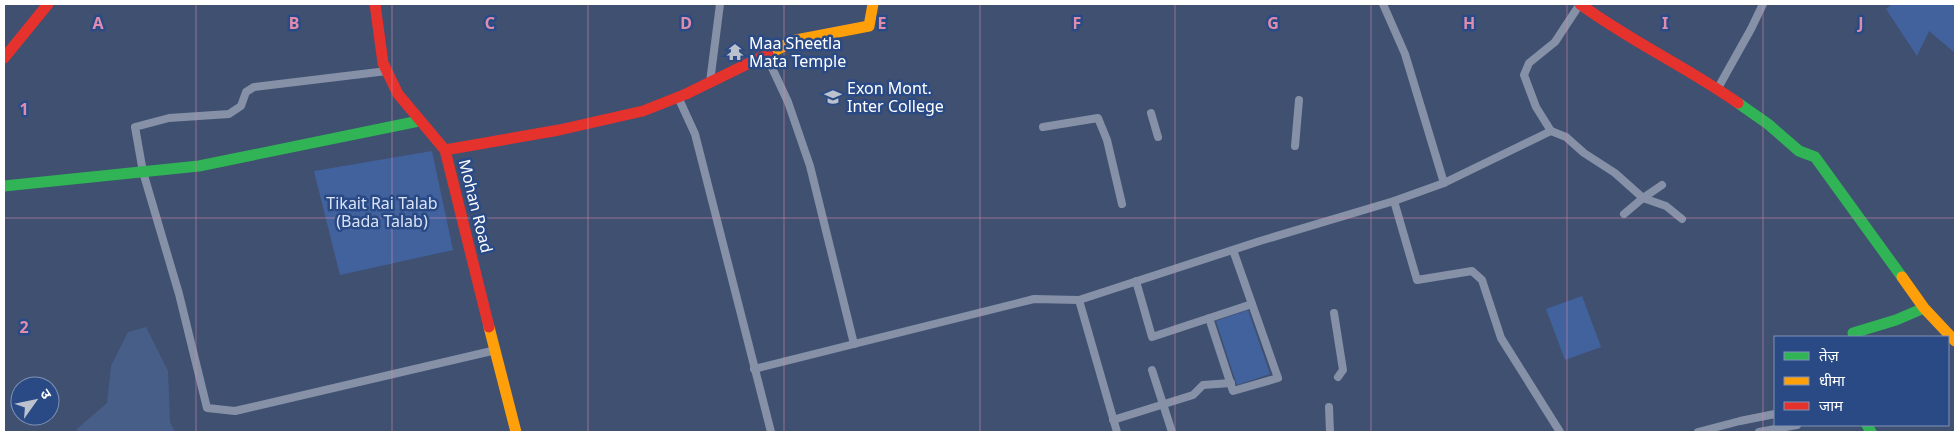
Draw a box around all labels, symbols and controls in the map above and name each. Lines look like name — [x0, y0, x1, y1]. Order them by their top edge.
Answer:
text: A — [92, 12, 104, 34]
text: B — [289, 12, 299, 34]
text: C — [485, 12, 495, 34]
text: D — [680, 12, 692, 34]
text: E — [878, 12, 887, 34]
text: F — [1073, 12, 1081, 34]
text: G — [1267, 12, 1279, 34]
text: H — [1463, 12, 1475, 34]
text: I — [1662, 12, 1668, 34]
text: J — [1856, 12, 1864, 34]
place label: Maa Sheetla Mata Temple — [749, 32, 846, 72]
temple icon: Maa Sheetla Mata Temple — [725, 42, 745, 62]
place label: Exon Mont. Inter College — [847, 77, 944, 117]
school or university icon: Exon Mont. Inter College — [823, 87, 843, 107]
text: 1 — [19, 98, 29, 120]
street label: Mohan Road — [454, 157, 498, 255]
park label: Tikait Rai Talab (Bada Talab) — [326, 192, 438, 232]
text: 2 — [19, 316, 29, 338]
legend — [1774, 336, 1949, 426]
text: तेज़ — [1819, 345, 1840, 365]
text: धीमा — [1819, 370, 1846, 390]
north arrow — [10, 376, 60, 426]
text: उ — [36, 385, 57, 403]
text: जाम — [1819, 395, 1844, 415]

